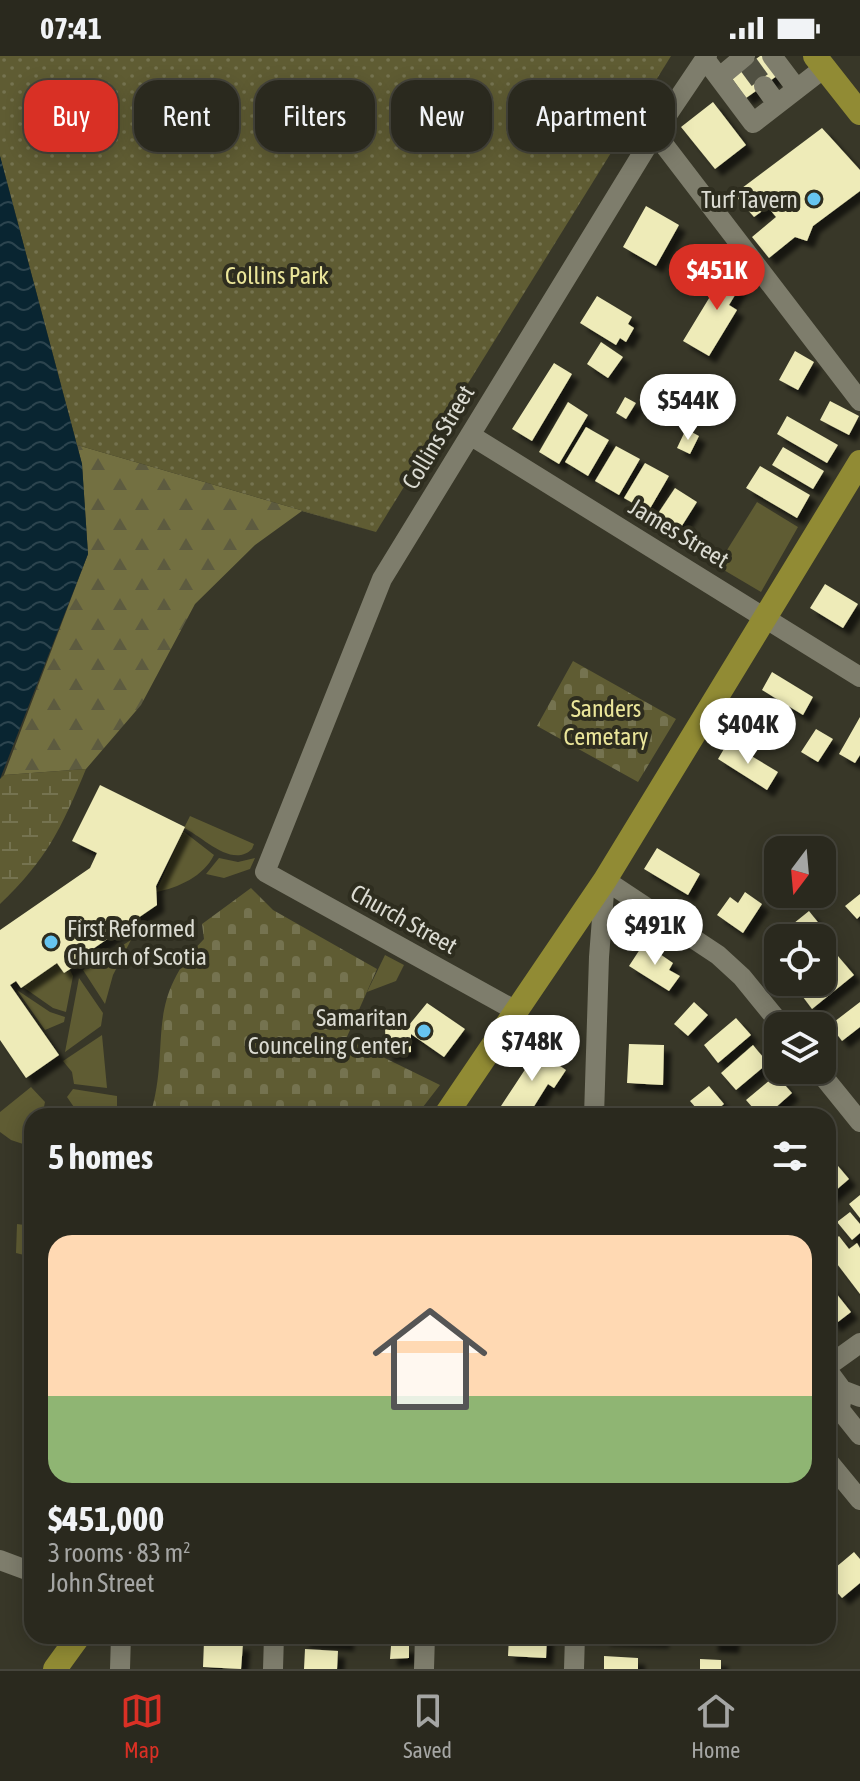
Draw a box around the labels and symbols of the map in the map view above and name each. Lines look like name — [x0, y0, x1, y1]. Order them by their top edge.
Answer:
place label: Turf Tavern — [701, 186, 798, 213]
marker: Turf Tavern — [805, 190, 823, 208]
pin: $451K — [661, 244, 773, 312]
park label: Collins Park — [225, 262, 329, 289]
pin: $544K — [632, 374, 744, 442]
street label: Collins Street — [396, 380, 480, 494]
street label: James Street — [624, 493, 734, 573]
park label: Sanders Cemetary — [564, 695, 649, 750]
pin: $404K — [692, 698, 804, 766]
north arrow — [764, 836, 836, 908]
street label: Church Street — [346, 879, 462, 959]
pin: $491K — [599, 899, 711, 967]
place label: First Reformed Church of Scotia — [67, 915, 207, 970]
marker: First Reformed Church of Scotia — [42, 933, 60, 951]
place label: Samaritan Counceling Center — [248, 1004, 409, 1059]
pin: $748K — [476, 1015, 588, 1083]
marker: Samaritan Counceling Center — [415, 1022, 433, 1040]

